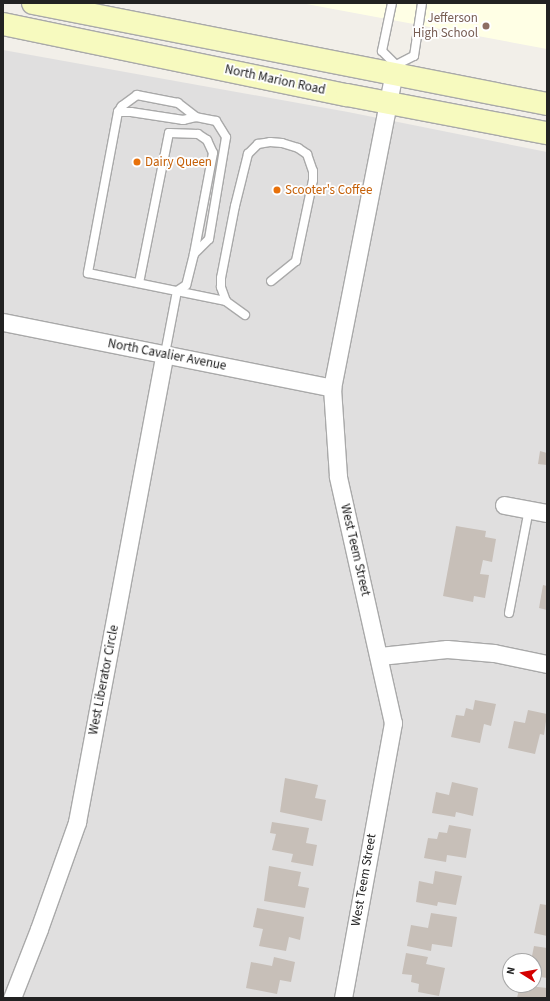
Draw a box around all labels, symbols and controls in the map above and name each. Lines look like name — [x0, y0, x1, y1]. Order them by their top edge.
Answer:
place label: Jefferson High School — [413, 11, 478, 42]
marker: Jefferson High School — [481, 21, 491, 31]
street label: North Marion Road — [223, 62, 327, 98]
place label: Dairy Queen — [145, 154, 212, 170]
marker: Dairy Queen — [132, 157, 142, 167]
place label: Scooter's Coffee — [285, 182, 372, 198]
marker: Scooter's Coffee — [272, 185, 282, 195]
street label: North Cavalier Avenue — [106, 336, 228, 374]
street label: West Teem Street — [337, 503, 373, 597]
street label: West Liberator Circle — [86, 624, 122, 736]
street label: West Teem Street — [348, 832, 380, 928]
north arrow — [502, 953, 542, 993]
text: N — [503, 966, 519, 976]

